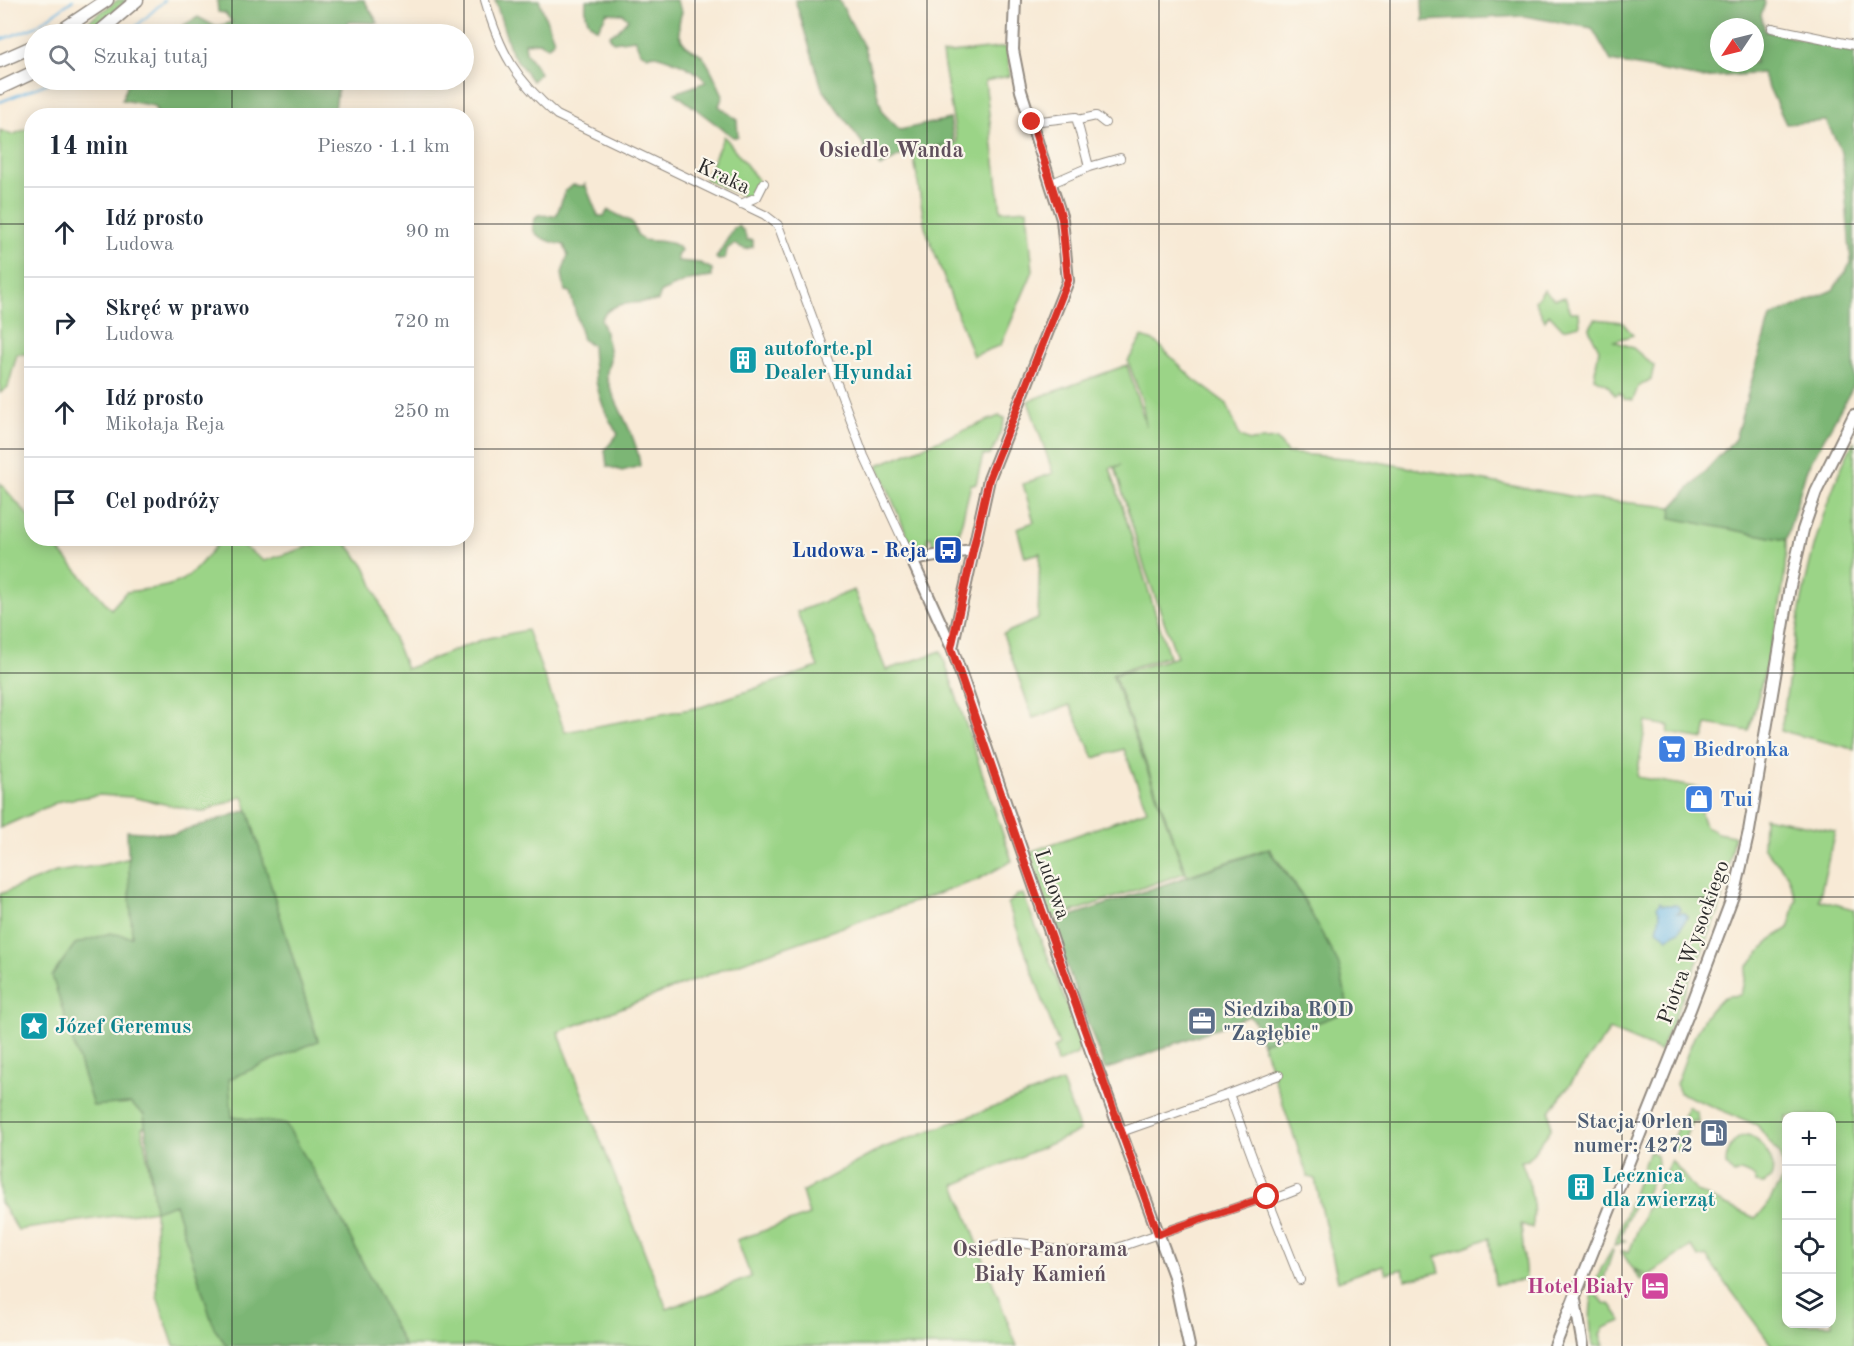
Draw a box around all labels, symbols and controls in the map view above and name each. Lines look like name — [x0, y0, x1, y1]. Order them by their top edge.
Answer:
north arrow — [1710, 18, 1764, 72]
search box — [24, 24, 474, 90]
icon: search — [45, 41, 78, 74]
text: Szukaj tutaj — [93, 46, 209, 68]
route end — [1018, 108, 1044, 134]
text: 14 min — [48, 134, 128, 160]
text: Pieszo · 1.1 km — [317, 137, 450, 157]
district label: Osiedle Wanda — [818, 140, 964, 162]
street label: Kraka — [693, 156, 753, 199]
text: Idź prosto — [105, 208, 204, 230]
icon: ahead — [48, 216, 81, 249]
text: 90 m — [405, 222, 450, 242]
text: Ludowa — [105, 235, 174, 255]
text: Skręć w prawo — [105, 298, 250, 320]
icon: right — [48, 306, 81, 339]
text: 720 m — [394, 312, 450, 332]
text: Ludowa — [105, 325, 174, 345]
place label: autoforte.pl Dealer Hyundai — [764, 339, 912, 384]
building icon: autoforte.pl Dealer Hyundai — [727, 344, 759, 376]
text: Idź prosto — [105, 388, 204, 410]
icon: ahead — [48, 396, 81, 429]
text: 250 m — [394, 402, 450, 422]
text: Mikołaja Reja — [105, 415, 225, 435]
icon: arrive — [48, 486, 81, 519]
text: Cel podróży — [105, 491, 220, 513]
bus stop icon: Ludowa - Reja — [932, 534, 964, 566]
place label: Ludowa - Reja — [792, 541, 927, 562]
supermarket icon: Biedronka — [1656, 733, 1688, 765]
place label: Biedronka — [1693, 740, 1789, 761]
shop icon: Tui — [1683, 783, 1715, 815]
place label: Tui — [1720, 790, 1753, 811]
street label: Ludowa — [1030, 847, 1073, 922]
street label: Piotra Wysockiego — [1655, 858, 1734, 1027]
place label: Siedziba ROD "Zagłębie" — [1223, 1000, 1354, 1045]
office icon: Siedziba ROD "Zagłębie" — [1186, 1005, 1218, 1037]
place icon: Józef Geremus — [18, 1010, 50, 1042]
place label: Józef Geremus — [55, 1017, 191, 1038]
place label: Stacja Orlen numer: 4272 — [1573, 1112, 1693, 1157]
map controls — [1782, 1112, 1836, 1328]
button: + — [1782, 1112, 1836, 1166]
fuel station icon: Stacja Orlen numer: 4272 — [1698, 1117, 1730, 1149]
place label: Lecznica dla zwierząt — [1602, 1166, 1716, 1211]
button: − — [1782, 1166, 1836, 1220]
building icon: Lecznica dla zwierząt — [1565, 1171, 1597, 1203]
route start — [1253, 1183, 1279, 1209]
button: locate — [1782, 1220, 1836, 1274]
district label: Osiedle Panorama Biały Kamień — [952, 1239, 1128, 1286]
hotel icon: Hotel Biały — [1639, 1270, 1671, 1302]
button: layers — [1782, 1274, 1836, 1328]
place label: Hotel Biały — [1527, 1277, 1634, 1298]

